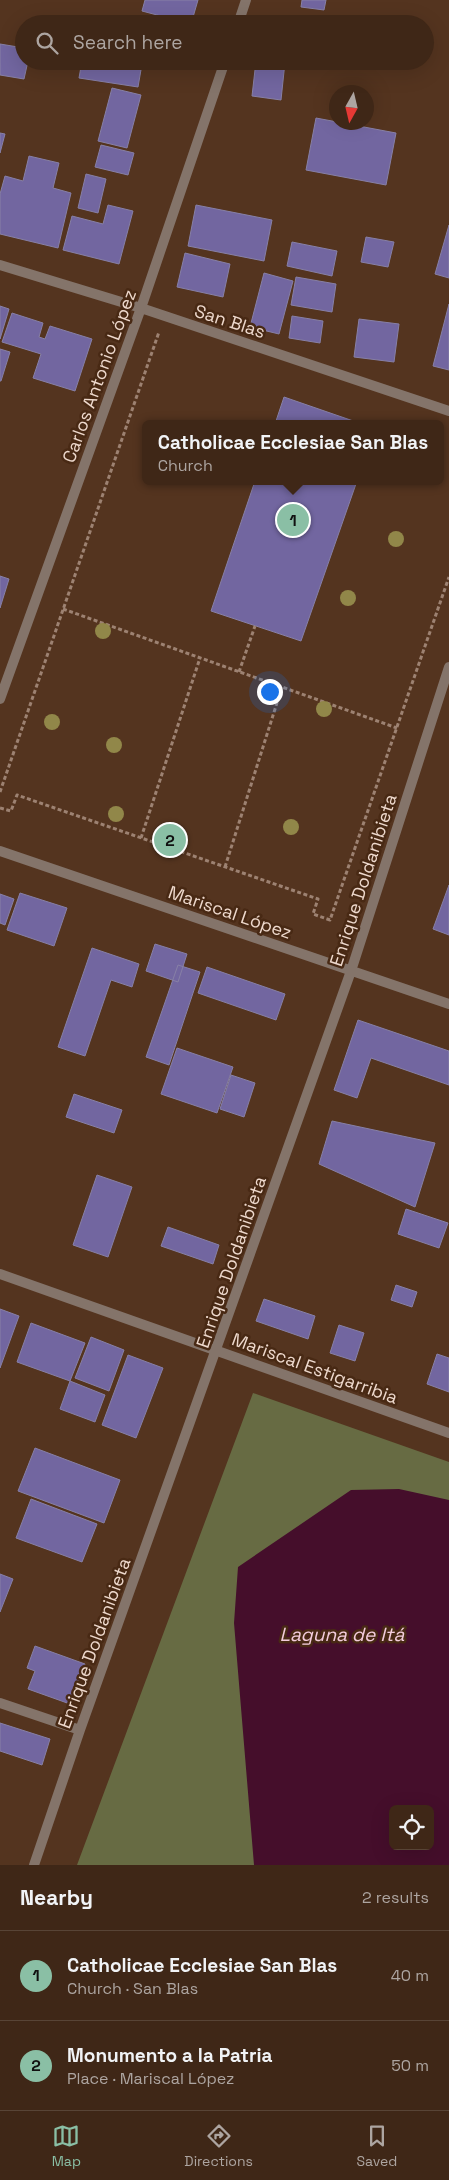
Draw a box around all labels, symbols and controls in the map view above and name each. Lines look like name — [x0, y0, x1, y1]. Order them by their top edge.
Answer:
search box — [15, 15, 434, 70]
icon: search — [33, 29, 61, 57]
text: Search here — [73, 30, 183, 55]
north arrow — [329, 85, 374, 130]
street label: Carlos Antonio López — [57, 286, 141, 466]
street label: San Blas — [192, 299, 268, 343]
popup — [142, 420, 444, 485]
text: Catholicae Ecclesiae San Blas — [158, 430, 428, 455]
text: Church — [158, 455, 213, 476]
pin: 1 — [277, 501, 309, 539]
your location — [257, 679, 283, 705]
street label: Enrique Doldanibieta — [324, 791, 402, 969]
pin: 2 — [154, 821, 186, 859]
street label: Mariscal López — [165, 880, 295, 944]
street label: Enrique Doldanibieta — [191, 1173, 271, 1351]
street label: Mariscal Estigarribia — [229, 1327, 401, 1409]
street label: Enrique Doldanibieta — [52, 1554, 136, 1732]
water label: Laguna de Itá — [280, 1622, 405, 1647]
map controls — [389, 1805, 434, 1850]
button: locate — [389, 1805, 434, 1850]
text: Nearby — [20, 1884, 93, 1911]
text: 2 results — [362, 1887, 429, 1908]
text: Catholicae Ecclesiae San Blas — [67, 1953, 337, 1978]
text: 1 — [32, 1965, 40, 1986]
text: 40 m — [391, 1965, 429, 1986]
text: Church · San Blas — [67, 1978, 198, 1999]
text: Monumento a la Patria — [67, 2043, 273, 2068]
text: 2 — [31, 2055, 41, 2076]
text: 50 m — [391, 2055, 429, 2076]
text: Place · Mariscal López — [67, 2068, 234, 2089]
tab: Map — [52, 2122, 81, 2170]
tab: Directions — [184, 2122, 253, 2170]
tab: Saved — [356, 2122, 397, 2170]

